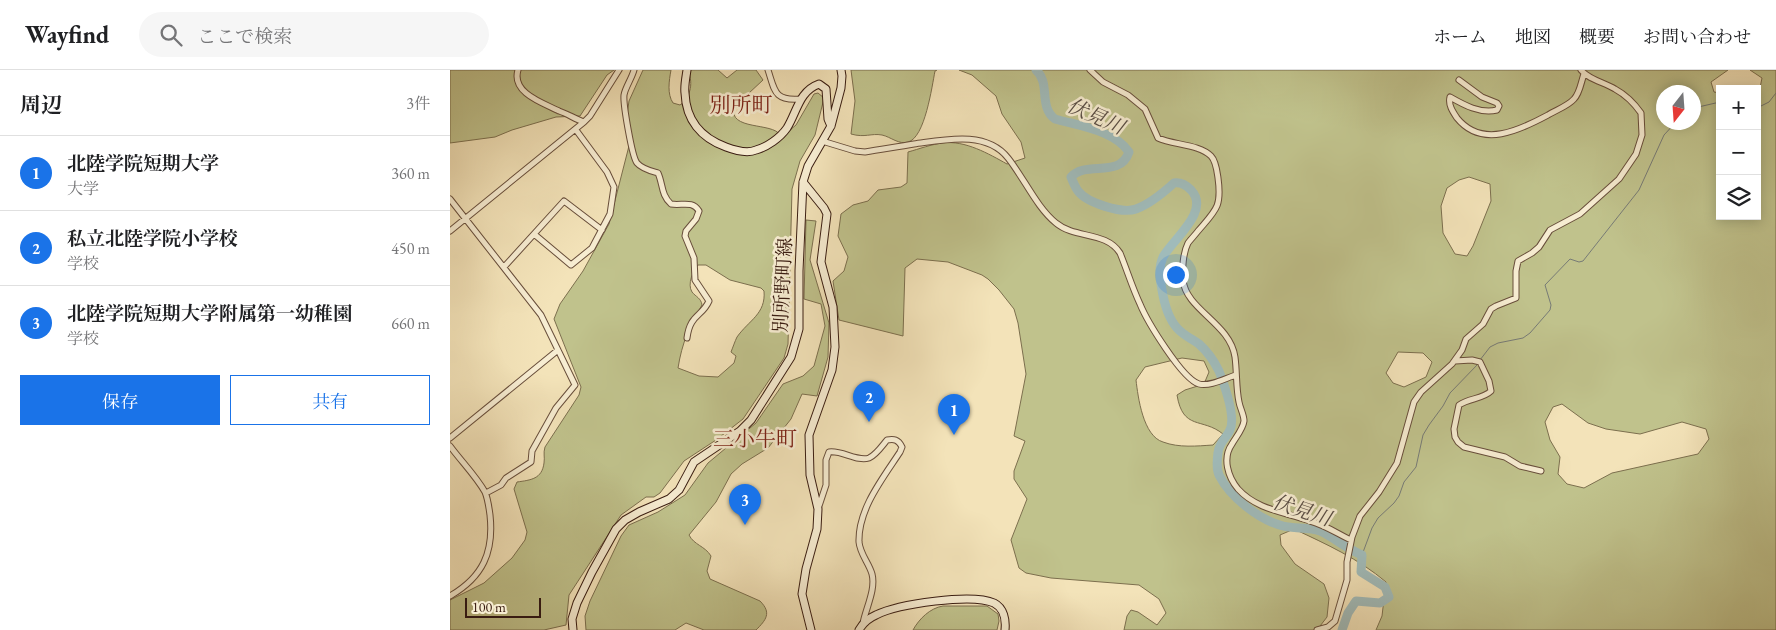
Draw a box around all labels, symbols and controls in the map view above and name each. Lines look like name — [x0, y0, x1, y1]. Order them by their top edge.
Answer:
search box — [139, 12, 489, 57]
text: Wayfind — [25, 19, 109, 50]
icon: search — [157, 21, 185, 49]
text: ここで検索 — [197, 24, 292, 49]
text: ホーム — [1433, 25, 1487, 48]
text: 地図 — [1515, 25, 1551, 48]
text: 概要 — [1579, 25, 1615, 48]
text: お問い合わせ — [1643, 25, 1751, 48]
north arrow — [1656, 85, 1701, 130]
map controls — [1716, 85, 1761, 220]
button: + — [1716, 85, 1761, 130]
text: 周辺 — [20, 91, 62, 118]
district label: 別所町 — [710, 91, 773, 118]
water label: 伏見川 — [1063, 92, 1131, 141]
text: 3件 — [406, 93, 430, 114]
button: − — [1716, 130, 1761, 175]
text: 北陸学院短期大学 — [67, 151, 219, 176]
text: 1 — [32, 163, 40, 184]
text: 360 m — [391, 163, 430, 184]
button: layers — [1716, 175, 1761, 220]
text: 大学 — [67, 178, 99, 199]
text: 私立北陸学院小学校 — [67, 226, 238, 251]
street label: 別所野町線 — [768, 237, 797, 333]
text: 2 — [32, 238, 40, 259]
text: 450 m — [391, 238, 430, 259]
text: 学校 — [67, 253, 99, 274]
your location — [1163, 262, 1189, 288]
text: 北陸学院短期大学附属第一幼稚園 — [67, 301, 352, 326]
text: 3 — [32, 313, 40, 334]
text: 660 m — [391, 313, 430, 334]
text: 学校 — [67, 328, 99, 349]
button: 保存 — [20, 375, 220, 425]
button: 共有 — [230, 375, 430, 425]
pin: 2 — [853, 381, 885, 422]
pin: 1 — [938, 394, 970, 435]
district label: 三小牛町 — [713, 425, 797, 452]
pin: 3 — [729, 484, 761, 525]
water label: 伏見川 — [1269, 488, 1336, 532]
scale bar — [465, 595, 541, 618]
text: 100 m — [472, 598, 506, 616]

